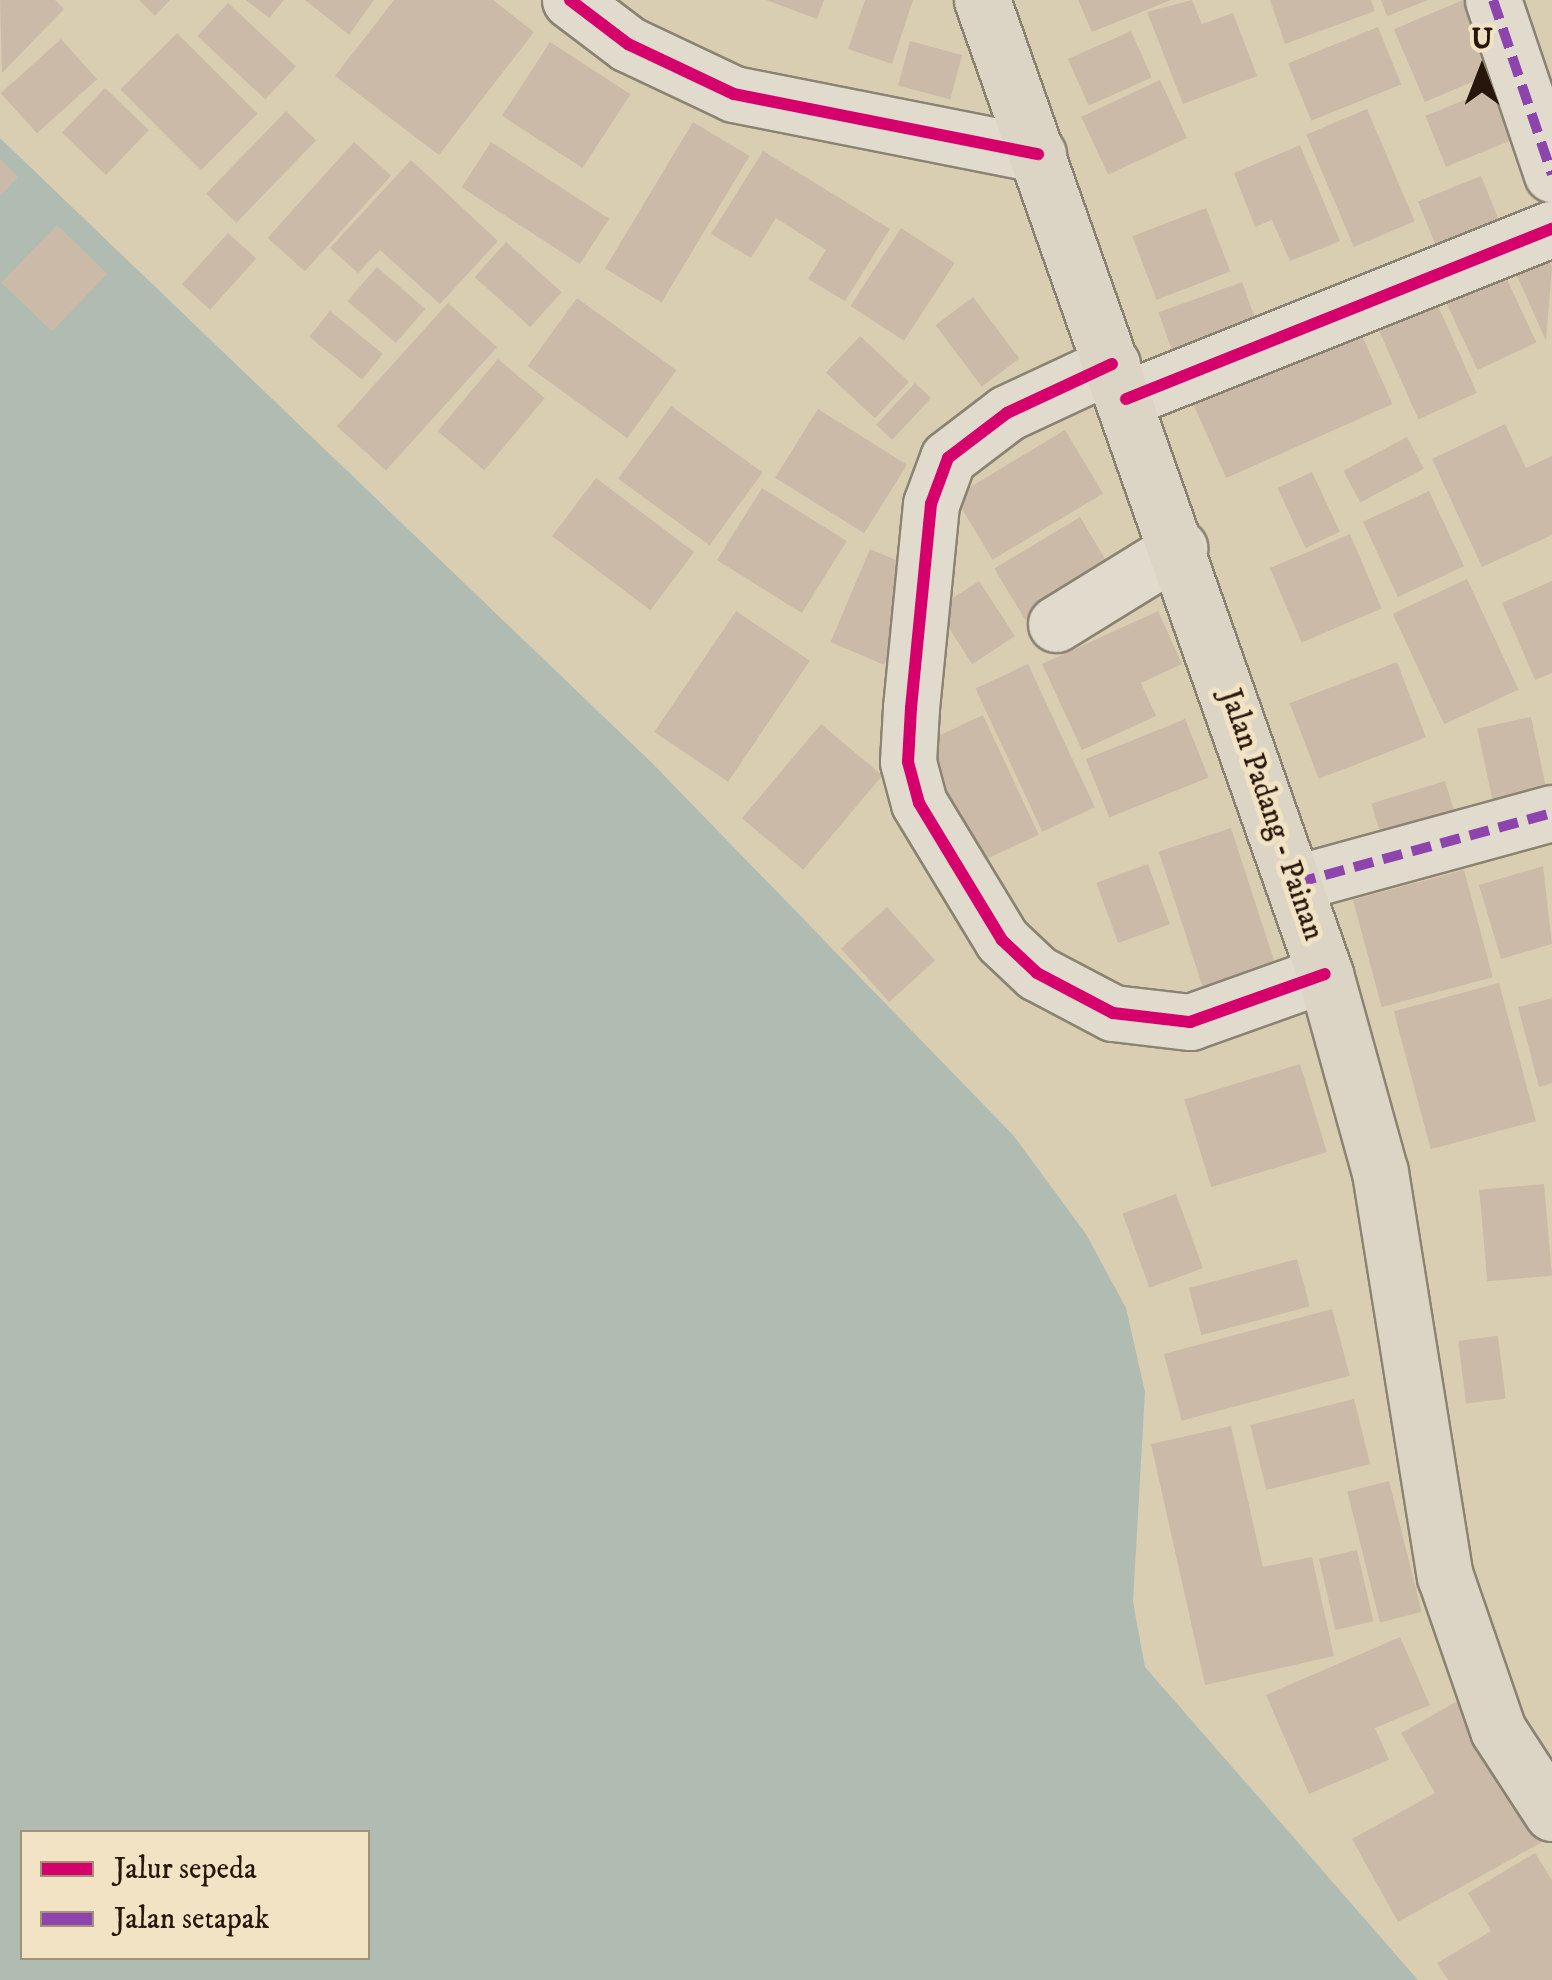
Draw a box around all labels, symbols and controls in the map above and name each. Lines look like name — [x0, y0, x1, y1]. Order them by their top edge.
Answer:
north arrow — [1432, 20, 1532, 120]
text: U — [1471, 22, 1493, 57]
street label: Jalan Padang - Painan — [1211, 685, 1331, 945]
legend — [20, 1830, 370, 1960]
text: Jalur sepeda — [114, 1851, 257, 1888]
text: Jalan setapak — [114, 1901, 269, 1938]

